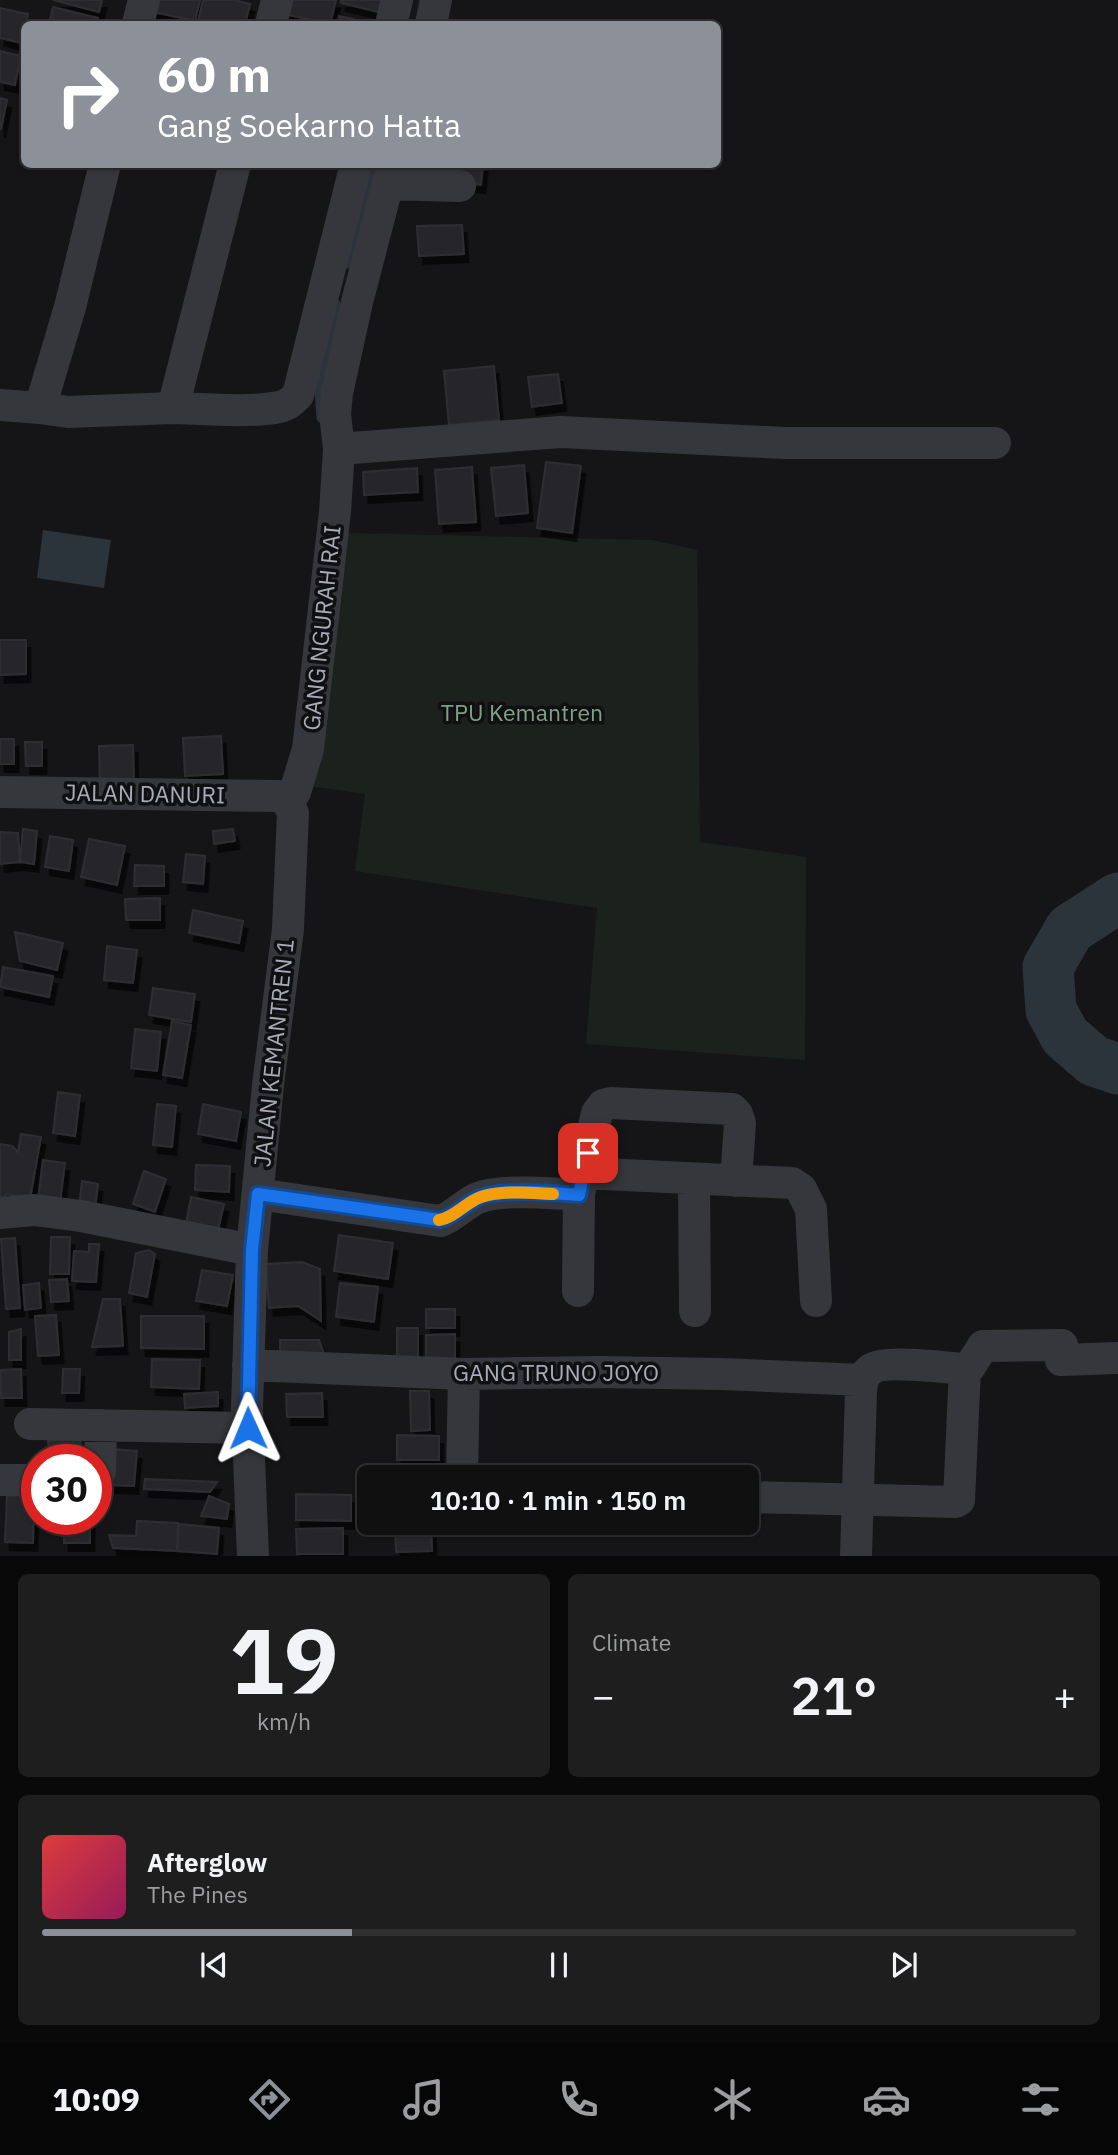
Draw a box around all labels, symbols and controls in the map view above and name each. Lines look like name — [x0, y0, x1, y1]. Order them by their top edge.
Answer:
text: 60 m — [157, 42, 271, 105]
icon: right — [42, 49, 133, 140]
text: Gang Soekarno Hatta — [157, 104, 461, 146]
street label: GANG NGURAH RAI — [295, 524, 347, 732]
park label: TPU Kemantren — [441, 697, 603, 727]
street label: JALAN DANURI — [65, 777, 225, 809]
street label: JALAN KEMANTREN 1 — [246, 937, 300, 1168]
pin — [558, 1123, 618, 1183]
icon: arrive — [569, 1134, 607, 1172]
street label: GANG TRUNO JOYO — [453, 1357, 659, 1387]
position arrow — [211, 1391, 285, 1465]
speed limit sign: 30 — [21, 1444, 112, 1535]
text: 10:10 · 1 min · 150 m — [430, 1483, 686, 1517]
text: 19 — [229, 1601, 339, 1719]
text: Climate — [592, 1627, 671, 1657]
text: 21° — [791, 1662, 877, 1729]
text: − — [592, 1671, 615, 1720]
text: + — [1053, 1671, 1076, 1720]
text: km/h — [257, 1706, 311, 1736]
text: Afterglow — [147, 1845, 267, 1879]
text: The Pines — [147, 1879, 248, 1909]
icon: previous — [195, 1946, 233, 1984]
icon: pause — [540, 1946, 578, 1984]
icon: next — [885, 1946, 923, 1984]
icon: directions — [245, 2075, 294, 2124]
icon: music — [399, 2075, 448, 2124]
icon: phone — [554, 2075, 603, 2124]
icon: climate — [708, 2075, 757, 2124]
icon: car — [862, 2075, 911, 2124]
icon: filters — [1016, 2075, 1065, 2124]
text: 10:09 — [53, 2078, 140, 2120]

